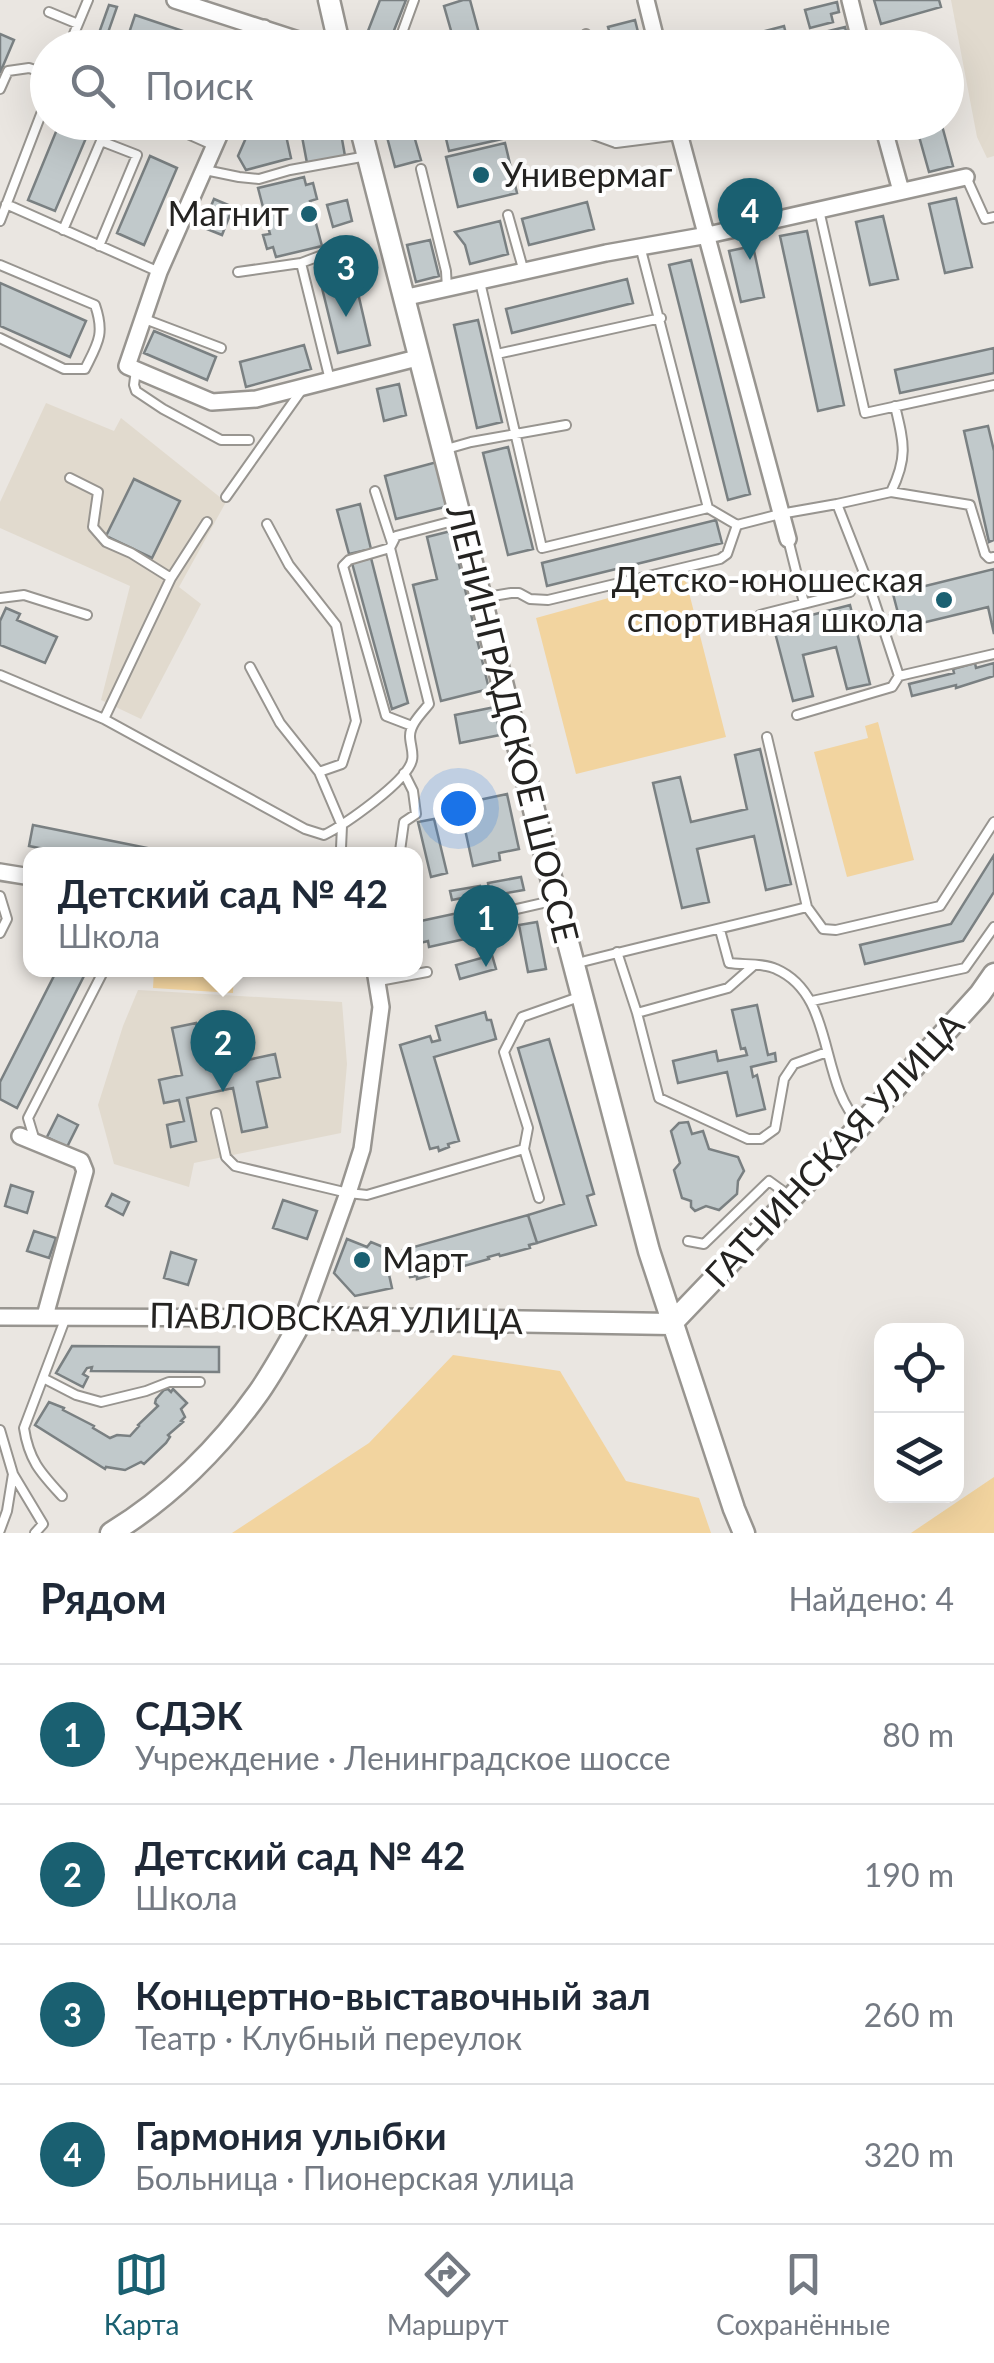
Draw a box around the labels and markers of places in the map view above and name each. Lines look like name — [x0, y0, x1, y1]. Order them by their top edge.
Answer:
place label: Универмаг — [501, 152, 672, 194]
marker: Универмаг — [470, 164, 492, 186]
pin: 4 — [718, 178, 782, 260]
place label: Магнит — [168, 191, 289, 233]
marker: Магнит — [298, 203, 320, 225]
pin: 3 — [314, 234, 378, 317]
place label: Детско-юношеская спортивная школа — [612, 557, 924, 639]
marker: Детско-юношеская спортивная школа — [933, 589, 955, 611]
pin: 1 — [454, 884, 518, 967]
pin: 2 — [190, 1010, 256, 1092]
place label: Март — [382, 1237, 468, 1279]
marker: Март — [351, 1249, 373, 1271]

